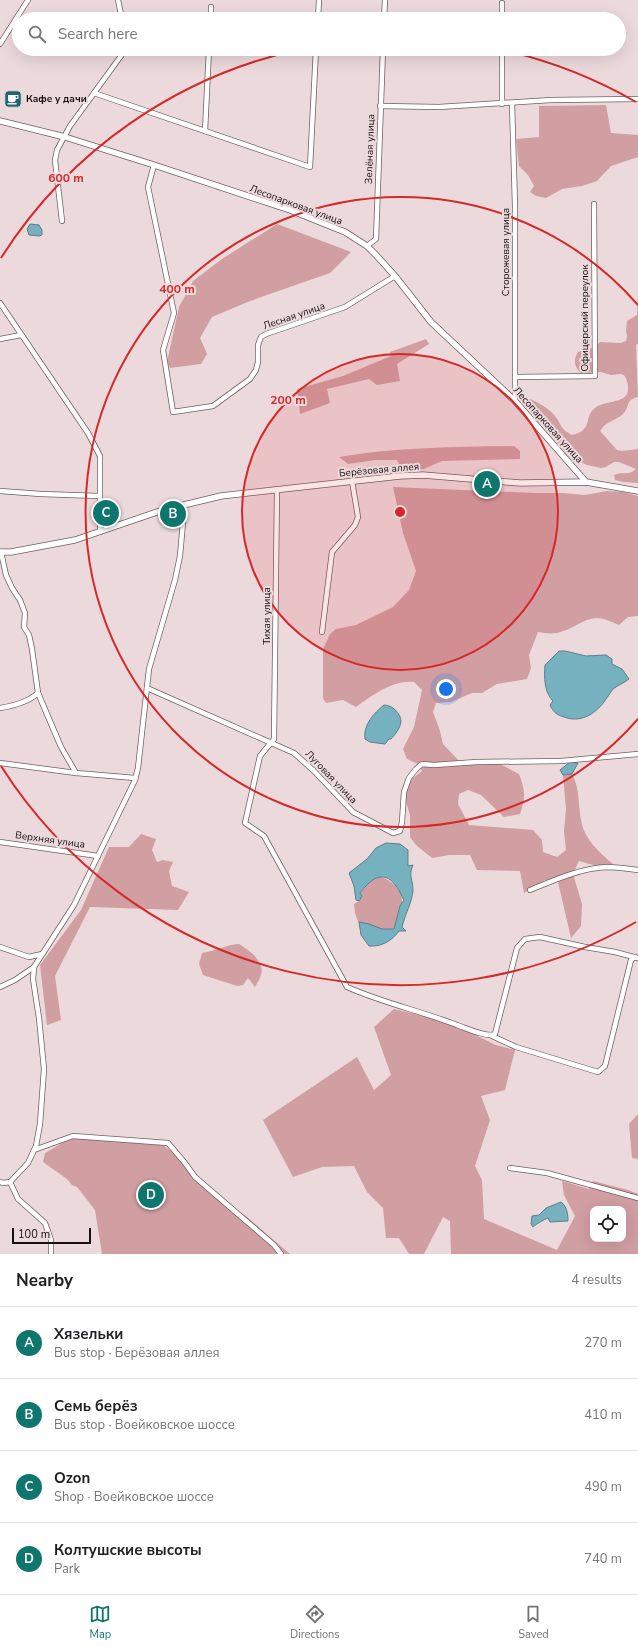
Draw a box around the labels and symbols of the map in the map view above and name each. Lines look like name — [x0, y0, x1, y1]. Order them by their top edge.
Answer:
cafe icon: Кафе у дачи — [3, 89, 23, 109]
place label: Кафе у дачи — [26, 92, 87, 106]
street label: Зелёная улица — [362, 114, 378, 184]
text: 600 m — [48, 170, 84, 186]
street label: Лесопарковая улица — [248, 182, 344, 228]
street label: Сторожевая улица — [499, 208, 513, 296]
street label: Офицерский переулок — [578, 264, 592, 372]
text: 400 m — [159, 281, 195, 297]
street label: Лесная улица — [261, 299, 327, 333]
street label: Лесопарковая улица — [510, 384, 586, 466]
text: 200 m — [270, 392, 306, 408]
street label: Берёзовая аллея — [338, 460, 420, 480]
pin: A — [474, 469, 500, 499]
pin: C — [93, 498, 119, 528]
pin: B — [160, 499, 186, 529]
centre of rings — [393, 505, 407, 519]
street label: Тихая улица — [260, 587, 274, 645]
your location — [436, 679, 456, 699]
street label: Луговая улица — [302, 747, 360, 807]
street label: Верхняя улица — [14, 828, 86, 852]
pin: D — [138, 1180, 164, 1210]
scale bar — [12, 1226, 91, 1245]

